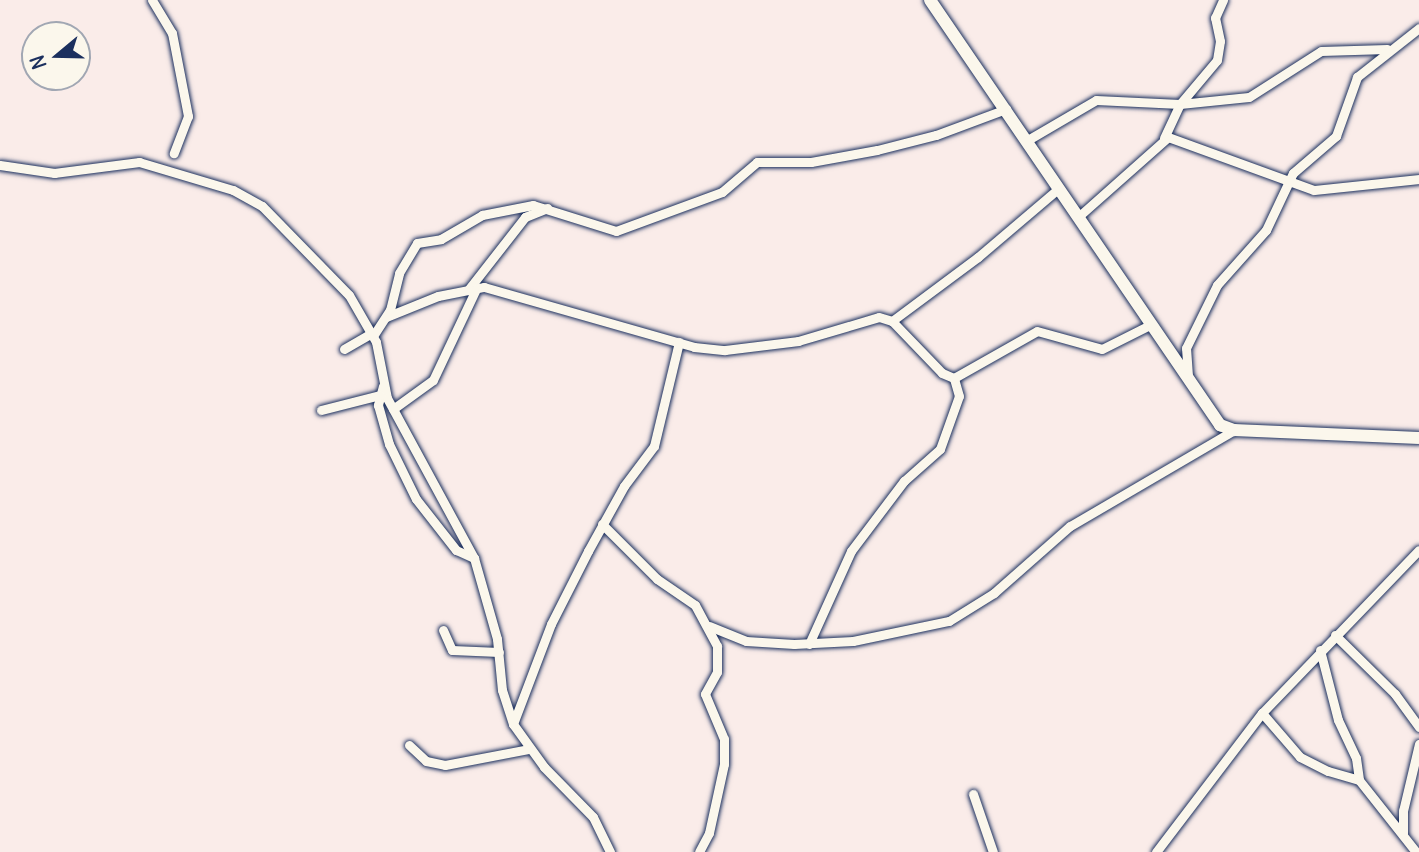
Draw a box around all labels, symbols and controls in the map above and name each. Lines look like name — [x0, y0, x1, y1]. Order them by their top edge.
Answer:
north arrow — [21, 21, 91, 91]
text: N — [25, 52, 52, 72]

